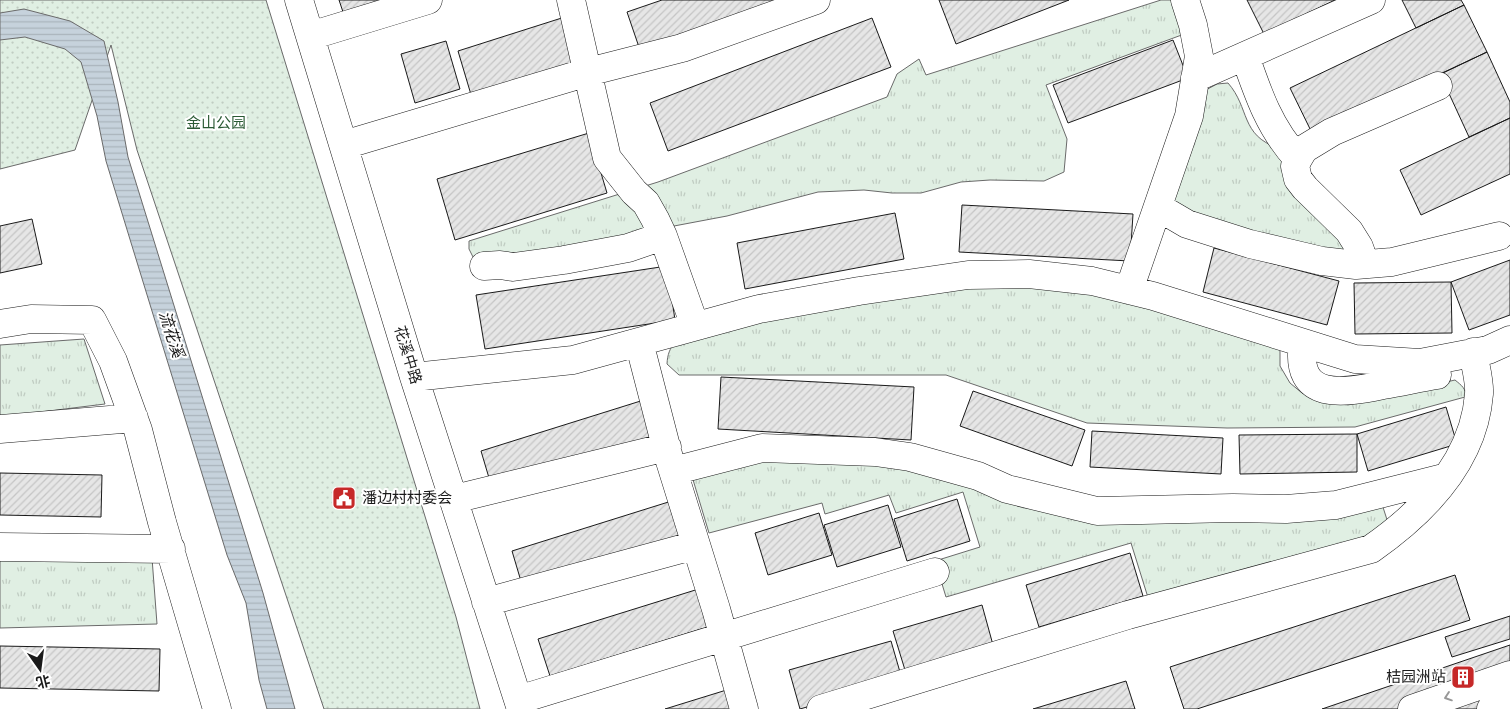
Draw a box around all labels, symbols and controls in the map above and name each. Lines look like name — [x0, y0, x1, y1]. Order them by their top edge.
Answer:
park label: 金山公园 — [186, 114, 246, 132]
water label: 流花溪 — [155, 308, 189, 362]
street label: 花溪中路 — [391, 324, 425, 386]
public building icon: 潘边村村委会 — [331, 485, 357, 511]
place label: 潘边村村委会 — [362, 489, 452, 507]
north arrow — [15, 644, 65, 694]
building icon: 桔园洲站 — [1450, 664, 1476, 690]
place label: 桔园洲站 — [1386, 668, 1446, 686]
text: 北 — [34, 671, 52, 691]
one-way arrow — [1444, 691, 1452, 701]

